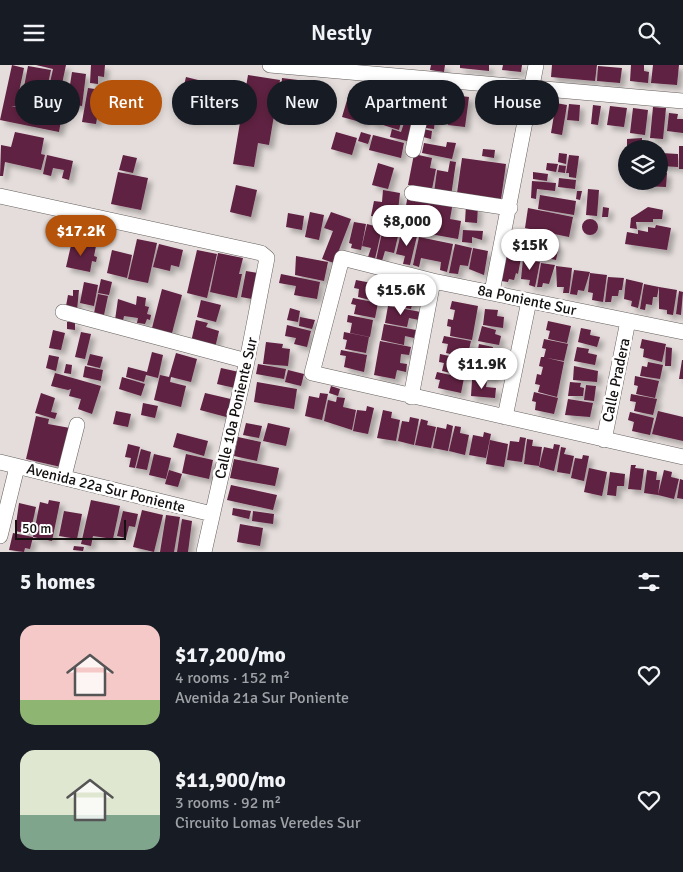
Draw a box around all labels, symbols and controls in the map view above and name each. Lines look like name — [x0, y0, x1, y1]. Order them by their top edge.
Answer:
icon: menu — [20, 19, 48, 47]
text: Nestly — [311, 19, 372, 46]
icon: search — [635, 19, 663, 47]
chip: Buy — [15, 80, 80, 125]
chip: Rent — [90, 80, 162, 125]
chip: Filters — [172, 80, 257, 125]
chip: New — [267, 80, 337, 125]
chip: Apartment — [347, 80, 465, 125]
chip: House — [475, 80, 559, 125]
map controls — [618, 140, 668, 190]
button: layers — [618, 140, 668, 190]
pin: $8,000 — [366, 205, 448, 247]
text: $8,000 — [383, 211, 431, 231]
pin: $17.2K — [40, 215, 122, 257]
text: $17.2K — [56, 221, 106, 241]
pin: $15K — [500, 229, 560, 271]
text: $15K — [512, 235, 548, 255]
pin: $15.6K — [360, 273, 442, 316]
text: $15.6K — [376, 280, 426, 300]
street label: 8a Poniente Sur — [476, 281, 579, 319]
street label: Calle 10a Poniente Sur — [211, 335, 261, 481]
street label: Calle Pradera — [598, 336, 634, 424]
pin: $11.9K — [441, 347, 523, 390]
text: $11.9K — [457, 354, 507, 374]
street label: Avenida 22a Sur Poniente — [25, 460, 187, 516]
scale bar — [15, 517, 126, 540]
text: 50 m — [22, 520, 51, 537]
icon: filters — [635, 568, 663, 596]
text: 5 homes — [20, 569, 95, 595]
text: $17,200/mo — [175, 642, 286, 668]
icon: home — [60, 645, 120, 705]
icon: heart — [635, 661, 663, 689]
text: 4 rooms · 152 m² — [175, 668, 290, 688]
text: Avenida 21a Sur Poniente — [175, 688, 349, 708]
text: $11,900/mo — [175, 767, 286, 793]
icon: home — [60, 770, 120, 830]
icon: heart — [635, 786, 663, 814]
text: 3 rooms · 92 m² — [175, 793, 281, 813]
text: Circuito Lomas Veredes Sur — [175, 813, 361, 833]

